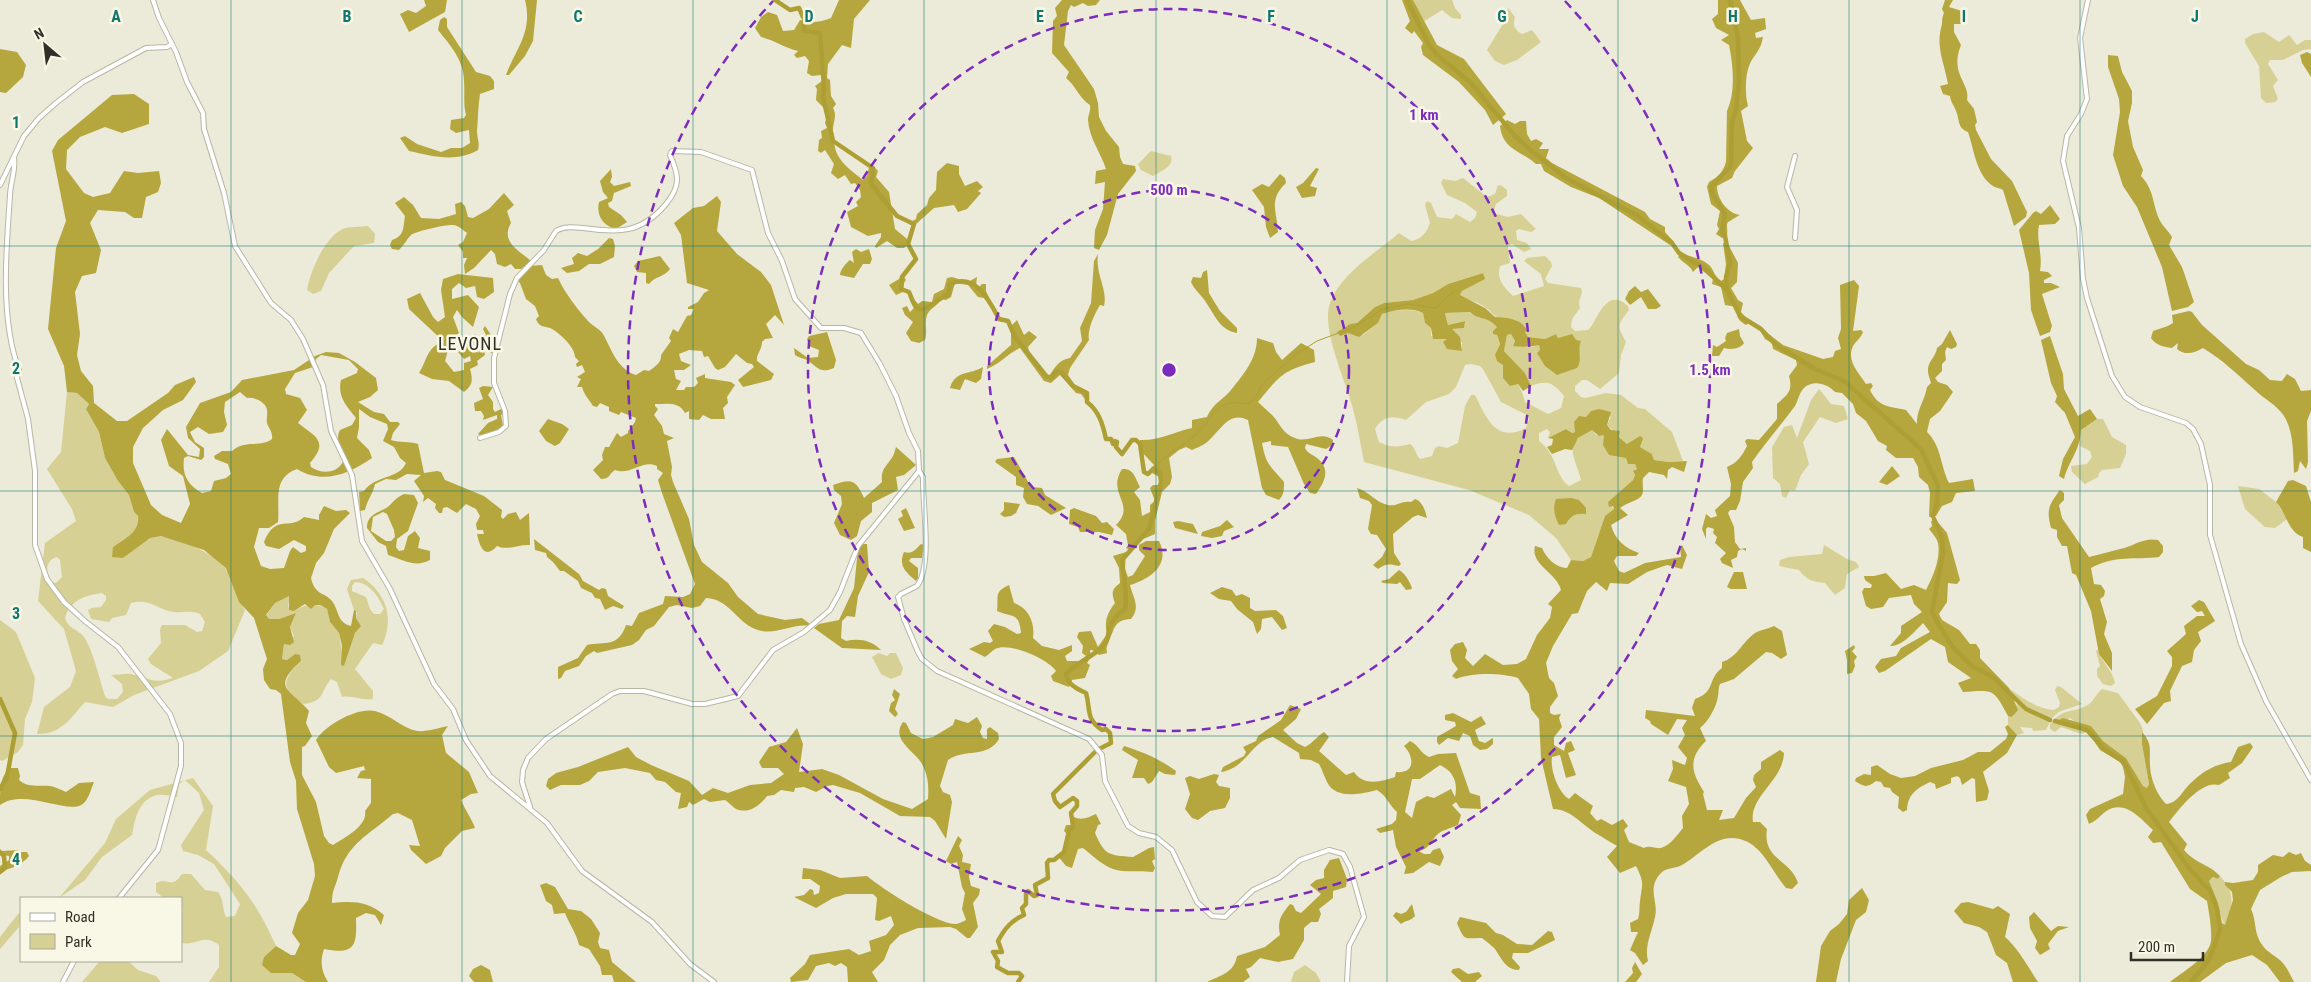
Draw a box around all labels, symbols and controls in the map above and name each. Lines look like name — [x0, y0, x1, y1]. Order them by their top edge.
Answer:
text: A — [111, 7, 121, 26]
text: B — [343, 7, 352, 26]
text: C — [573, 7, 583, 26]
text: D — [804, 7, 814, 26]
text: E — [1036, 7, 1044, 26]
text: F — [1267, 7, 1275, 26]
text: G — [1497, 7, 1507, 26]
text: H — [1728, 7, 1738, 26]
text: I — [1962, 7, 1966, 26]
text: J — [2191, 7, 2199, 26]
north arrow — [20, 20, 70, 70]
text: N — [31, 24, 46, 43]
text: 1 km — [1409, 106, 1439, 124]
text: 1 — [12, 113, 20, 132]
text: 500 m — [1150, 181, 1188, 199]
district label: LEVONL — [438, 333, 502, 354]
text: 2 — [12, 359, 20, 378]
centre of rings — [1160, 361, 1178, 379]
text: 1.5 km — [1689, 361, 1731, 379]
text: 3 — [12, 604, 20, 623]
text: 4 — [12, 850, 20, 869]
legend — [20, 897, 182, 962]
text: Road — [65, 908, 95, 926]
scale bar — [2131, 930, 2204, 962]
text: Park — [65, 933, 92, 951]
text: 200 m — [2138, 938, 2175, 956]

